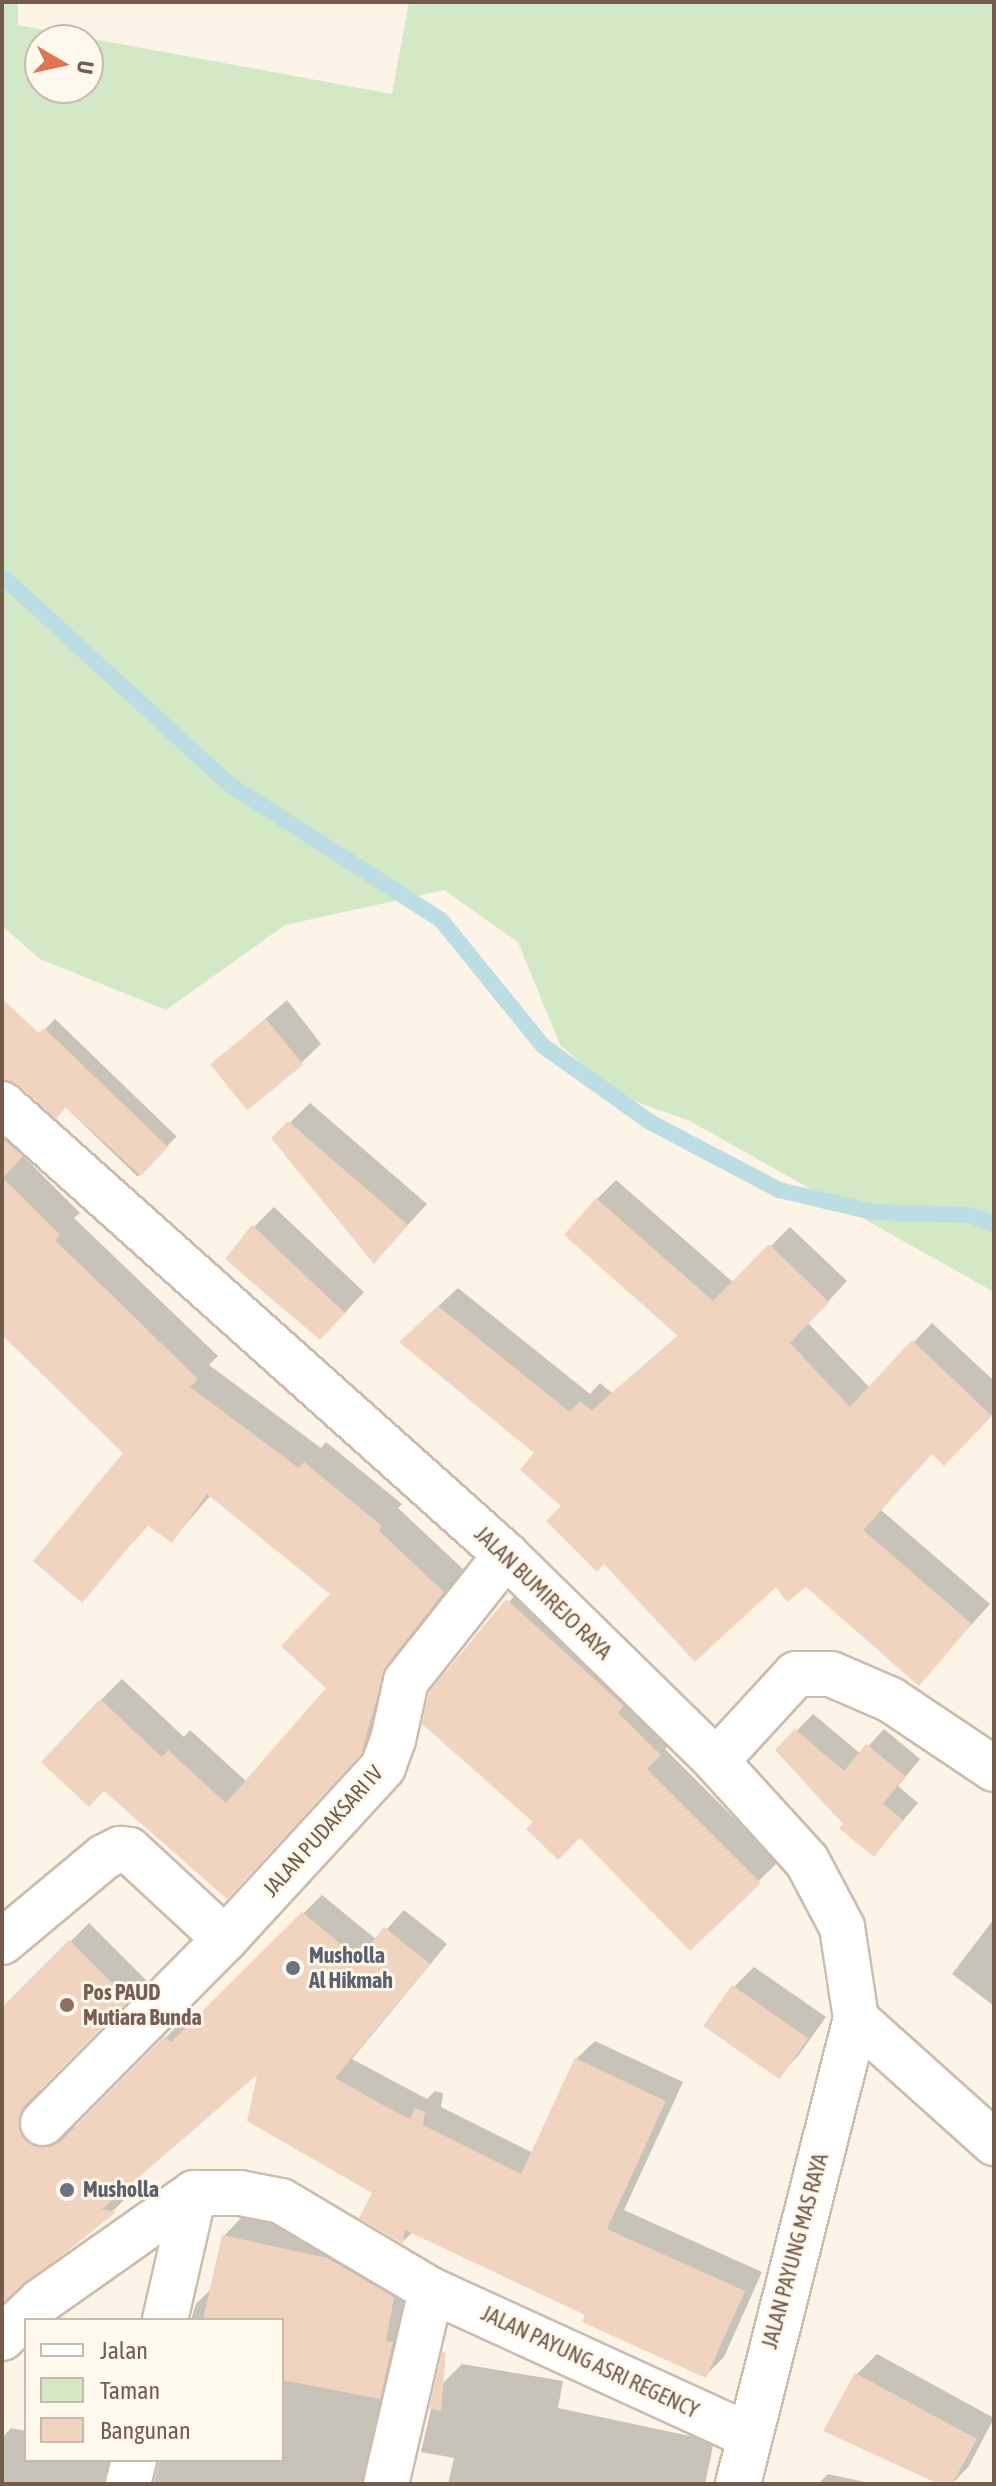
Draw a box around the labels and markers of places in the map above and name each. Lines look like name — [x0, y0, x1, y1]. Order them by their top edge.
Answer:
place label: Musholla Al Hikmah — [309, 1942, 393, 1994]
marker: Musholla Al Hikmah — [284, 1959, 302, 1977]
place label: Pos PAUD Mutiara Bunda — [83, 1979, 202, 2030]
marker: Pos PAUD Mutiara Bunda — [58, 1996, 76, 2014]
place label: Musholla — [83, 2177, 159, 2203]
marker: Musholla — [58, 2181, 76, 2199]

